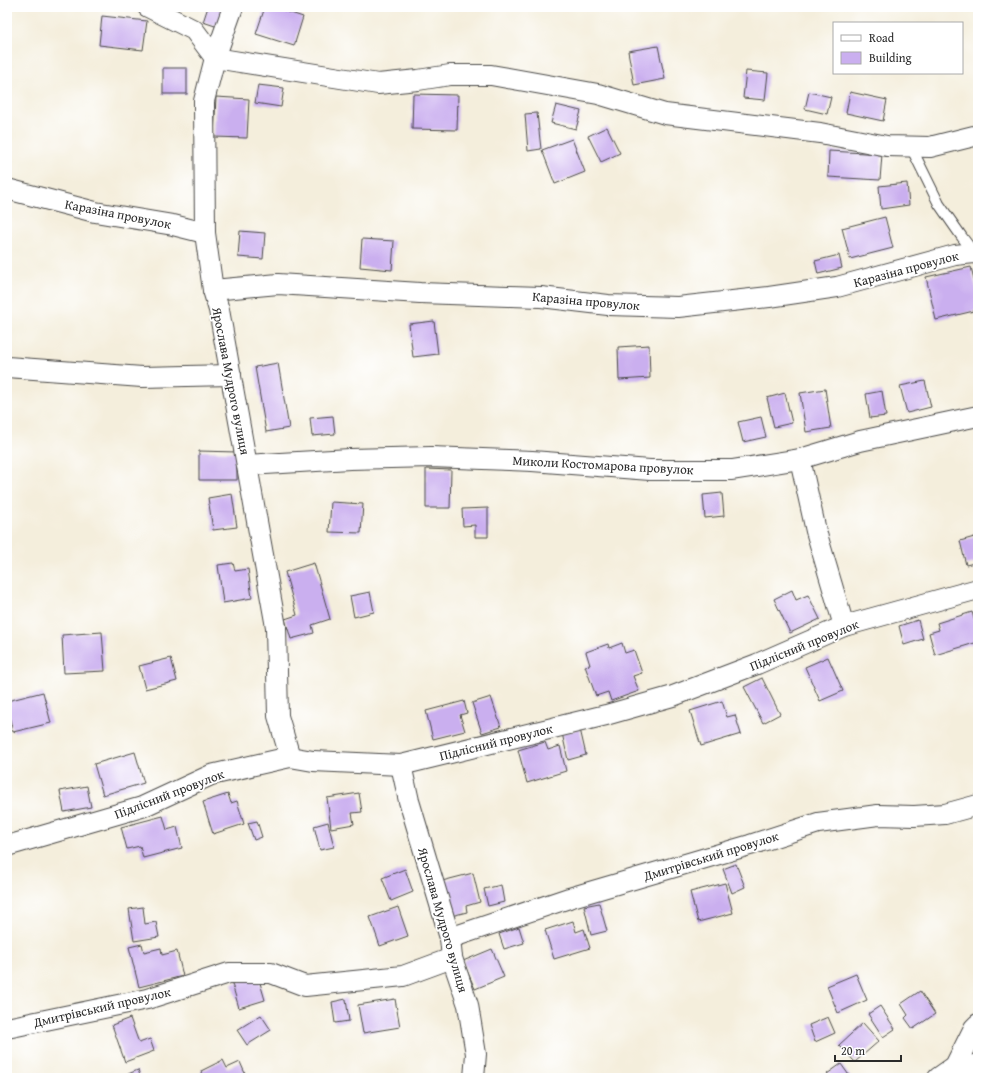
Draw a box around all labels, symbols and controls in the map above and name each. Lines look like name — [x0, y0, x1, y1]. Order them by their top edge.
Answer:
legend — [833, 22, 963, 74]
text: Road — [869, 29, 895, 46]
text: Building — [869, 49, 912, 66]
street label: Каразіна провулок — [63, 194, 173, 234]
street label: Каразіна провулок — [851, 246, 961, 292]
street label: Каразіна провулок — [531, 287, 641, 315]
street label: Ярослава Мудрого вулиця — [207, 305, 255, 457]
street label: Миколи Костомарова провулок — [512, 451, 694, 479]
street label: Підлісний провулок — [747, 614, 862, 676]
street label: Підлісний провулок — [437, 719, 555, 765]
street label: Підлісний провулок — [111, 764, 227, 824]
street label: Дмитрівський провулок — [640, 826, 781, 886]
street label: Ярослава Мудрого вулиця — [413, 844, 473, 995]
street label: Дмитрівський провулок — [31, 982, 173, 1032]
scale bar — [835, 1037, 901, 1063]
text: 20 m — [841, 1042, 865, 1059]

